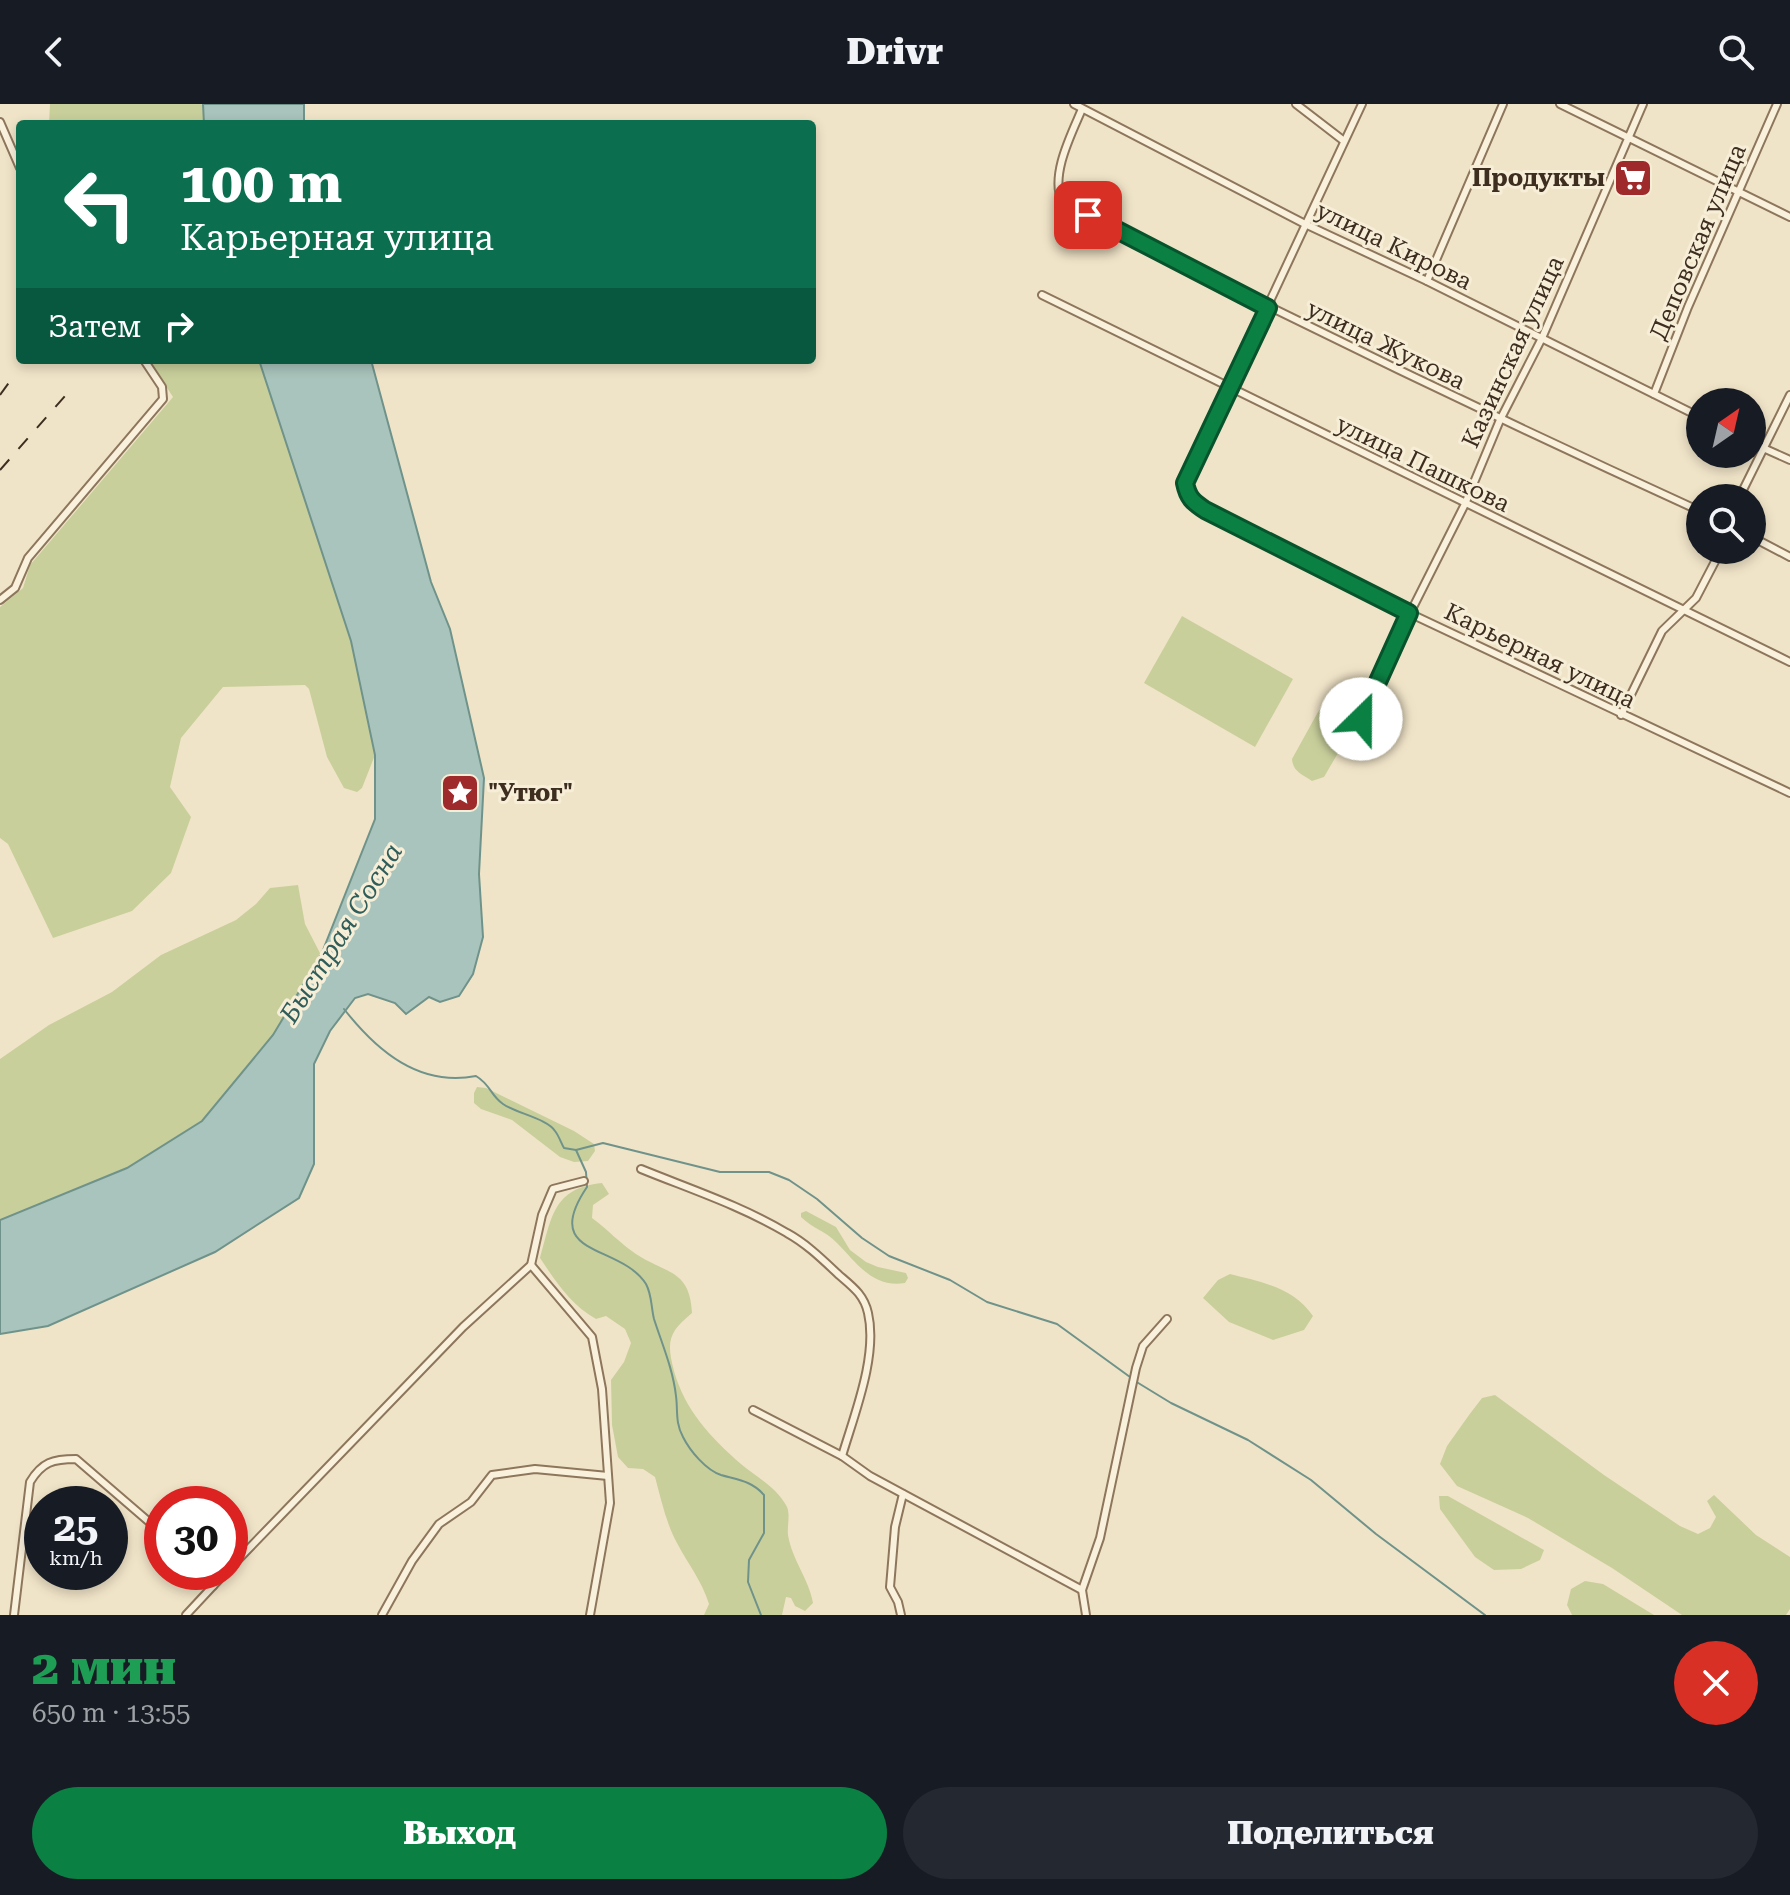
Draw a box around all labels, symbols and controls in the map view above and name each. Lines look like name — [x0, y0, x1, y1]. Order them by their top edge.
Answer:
icon: back — [32, 30, 76, 74]
icon: search — [1714, 30, 1758, 74]
text: Drivr — [847, 31, 943, 73]
street label: Деповская улица — [1644, 140, 1752, 344]
text: 100 m — [180, 150, 342, 216]
icon: left — [48, 152, 152, 256]
supermarket icon: Продукты — [1612, 157, 1654, 199]
place label: Продукты — [1472, 164, 1605, 192]
pin — [1054, 181, 1122, 249]
icon: arrive — [1066, 193, 1110, 237]
street label: улица Кирова — [1312, 196, 1476, 296]
text: Карьерная улица — [180, 217, 494, 259]
street label: Казинская улица — [1456, 252, 1570, 452]
street label: улица Жукова — [1302, 294, 1470, 396]
icon: right — [157, 304, 201, 348]
text: Затем — [48, 309, 141, 344]
north arrow — [1686, 388, 1766, 468]
map controls — [1686, 388, 1766, 564]
street label: улица Пашкова — [1332, 410, 1514, 518]
button: search — [1686, 484, 1766, 564]
street label: Карьерная улица — [1440, 598, 1640, 714]
position arrow — [1319, 677, 1403, 761]
place icon: "Утюг" — [439, 772, 481, 814]
place label: "Утюг" — [488, 779, 573, 807]
water label: Быстрая Сосна — [273, 838, 408, 1029]
speed limit sign: 30 — [144, 1486, 248, 1590]
text: 25 — [54, 1504, 98, 1551]
text: km/h — [49, 1546, 103, 1570]
text: 2 мин — [32, 1640, 176, 1696]
button: close — [1674, 1641, 1758, 1725]
text: 650 m · 13:55 — [32, 1698, 191, 1728]
button: Выход — [32, 1787, 887, 1879]
button: Поделиться — [903, 1787, 1758, 1879]

